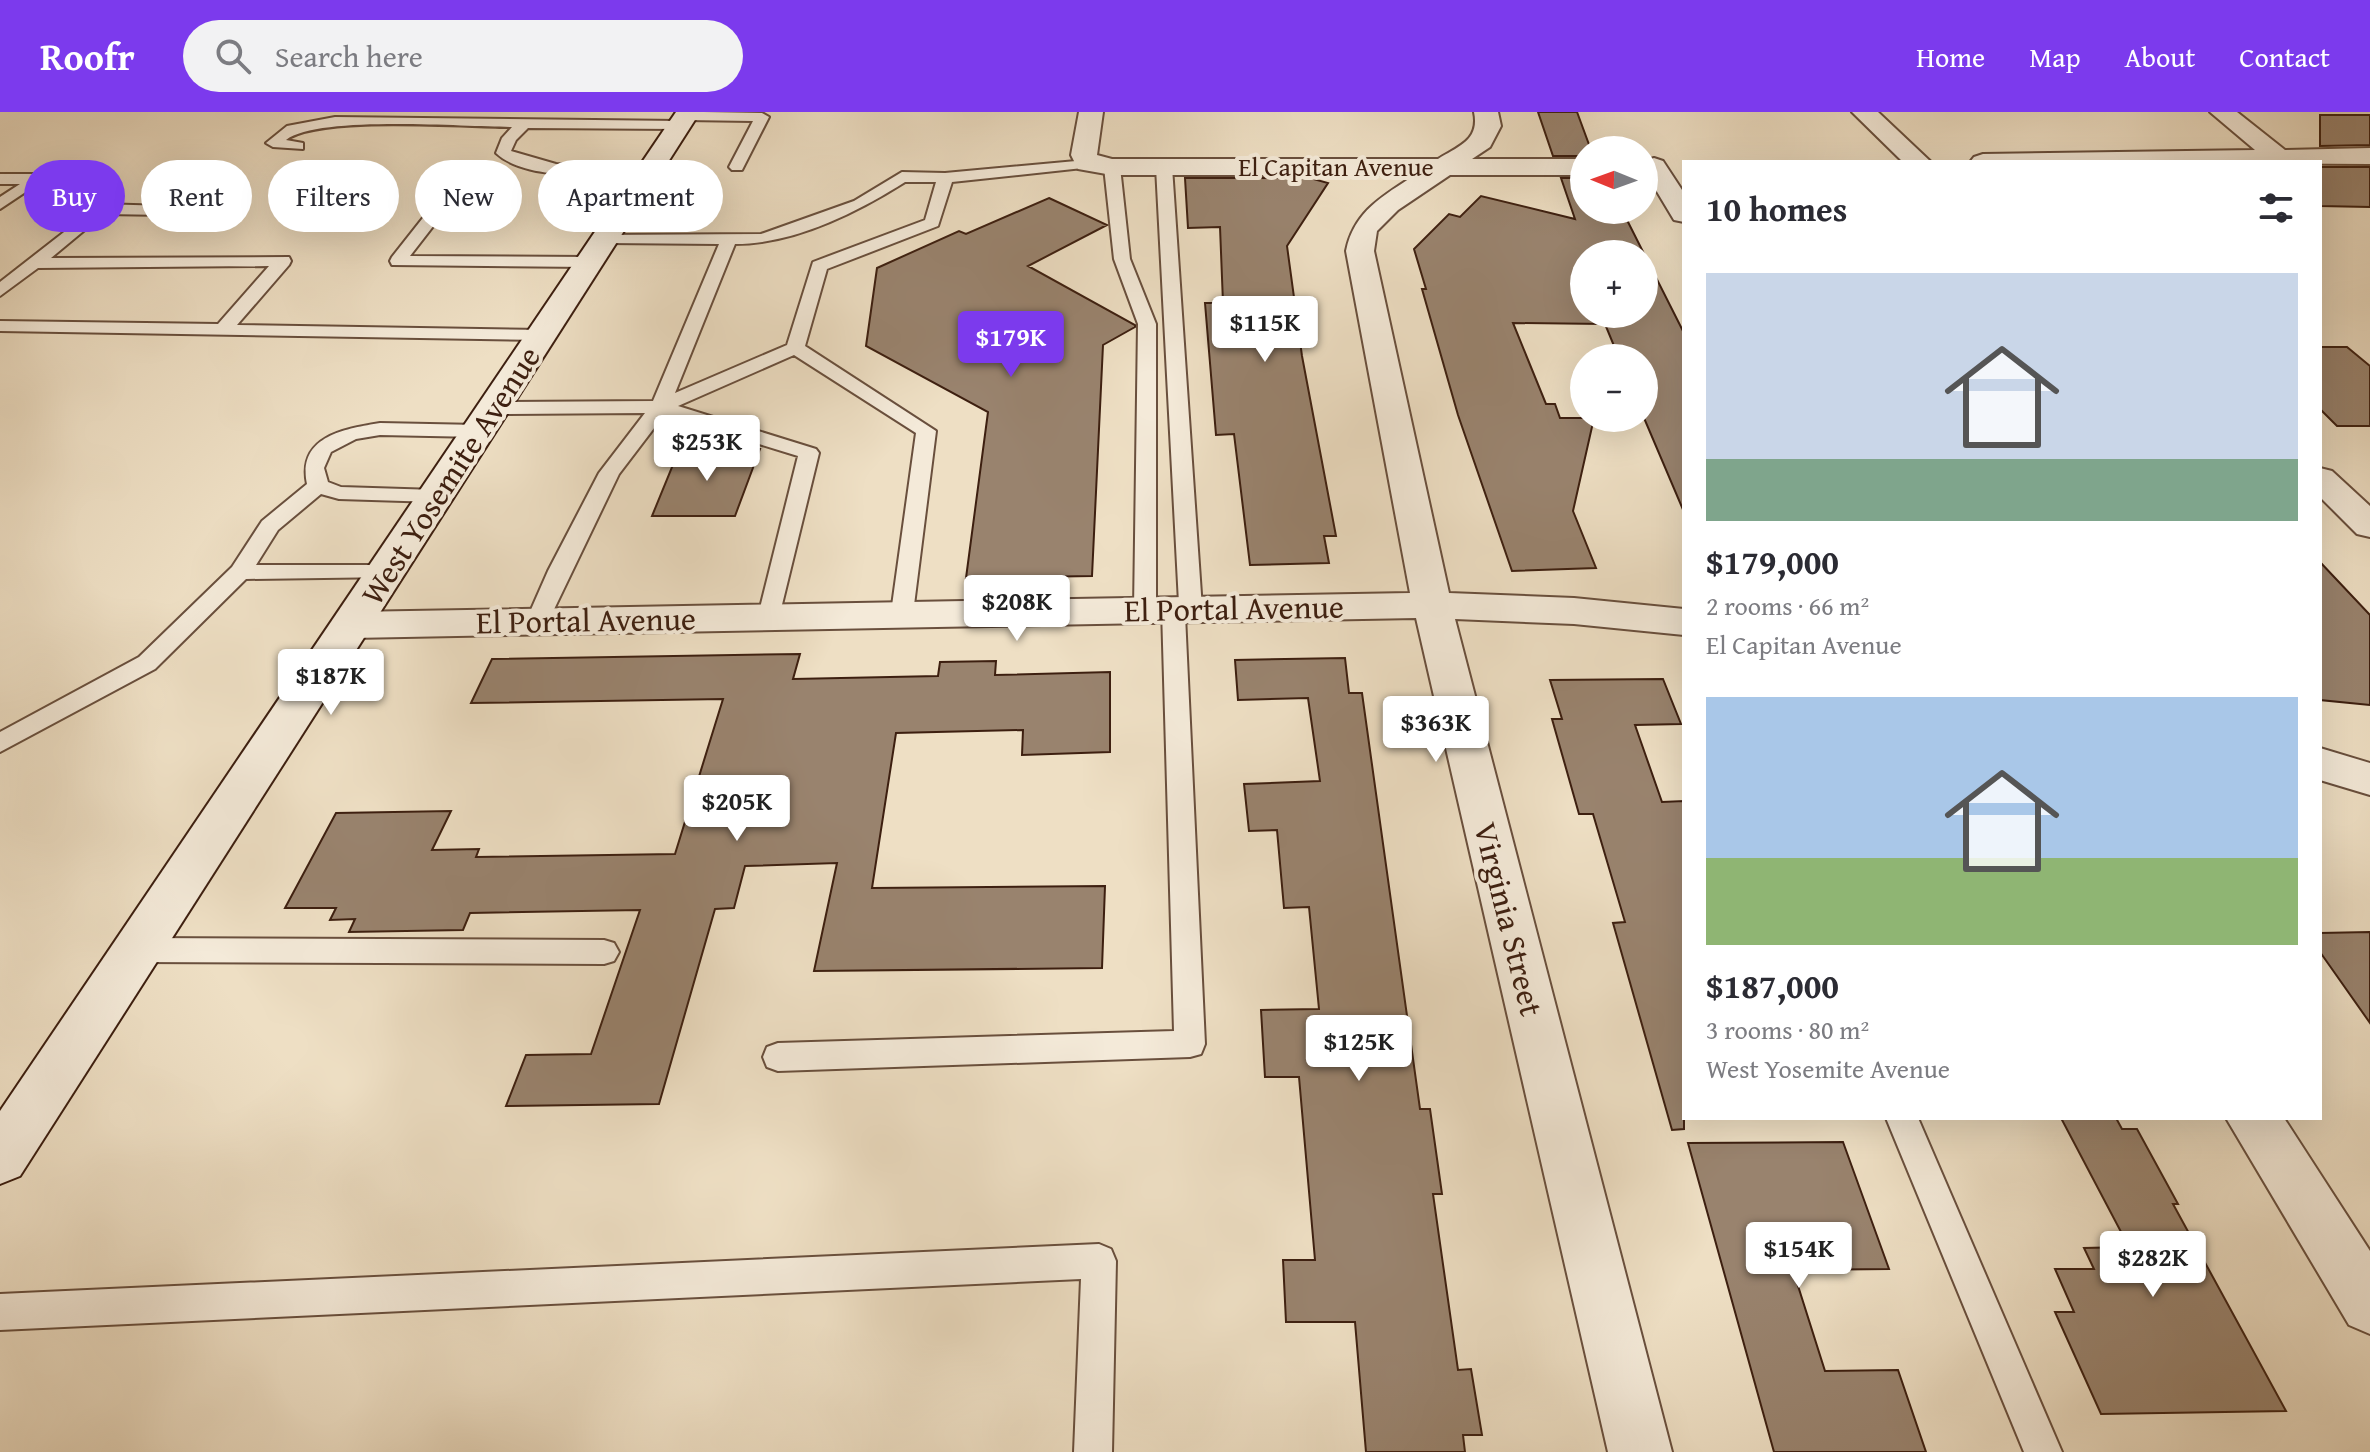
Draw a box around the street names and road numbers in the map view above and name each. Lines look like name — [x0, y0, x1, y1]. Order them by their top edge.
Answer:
street label: El Capitan Avenue — [1238, 147, 1434, 186]
street label: West Yosemite Avenue — [349, 336, 551, 614]
street label: El Portal Avenue — [1124, 583, 1344, 633]
street label: El Portal Avenue — [476, 595, 696, 645]
street label: Virginia Street — [1462, 817, 1556, 1021]

